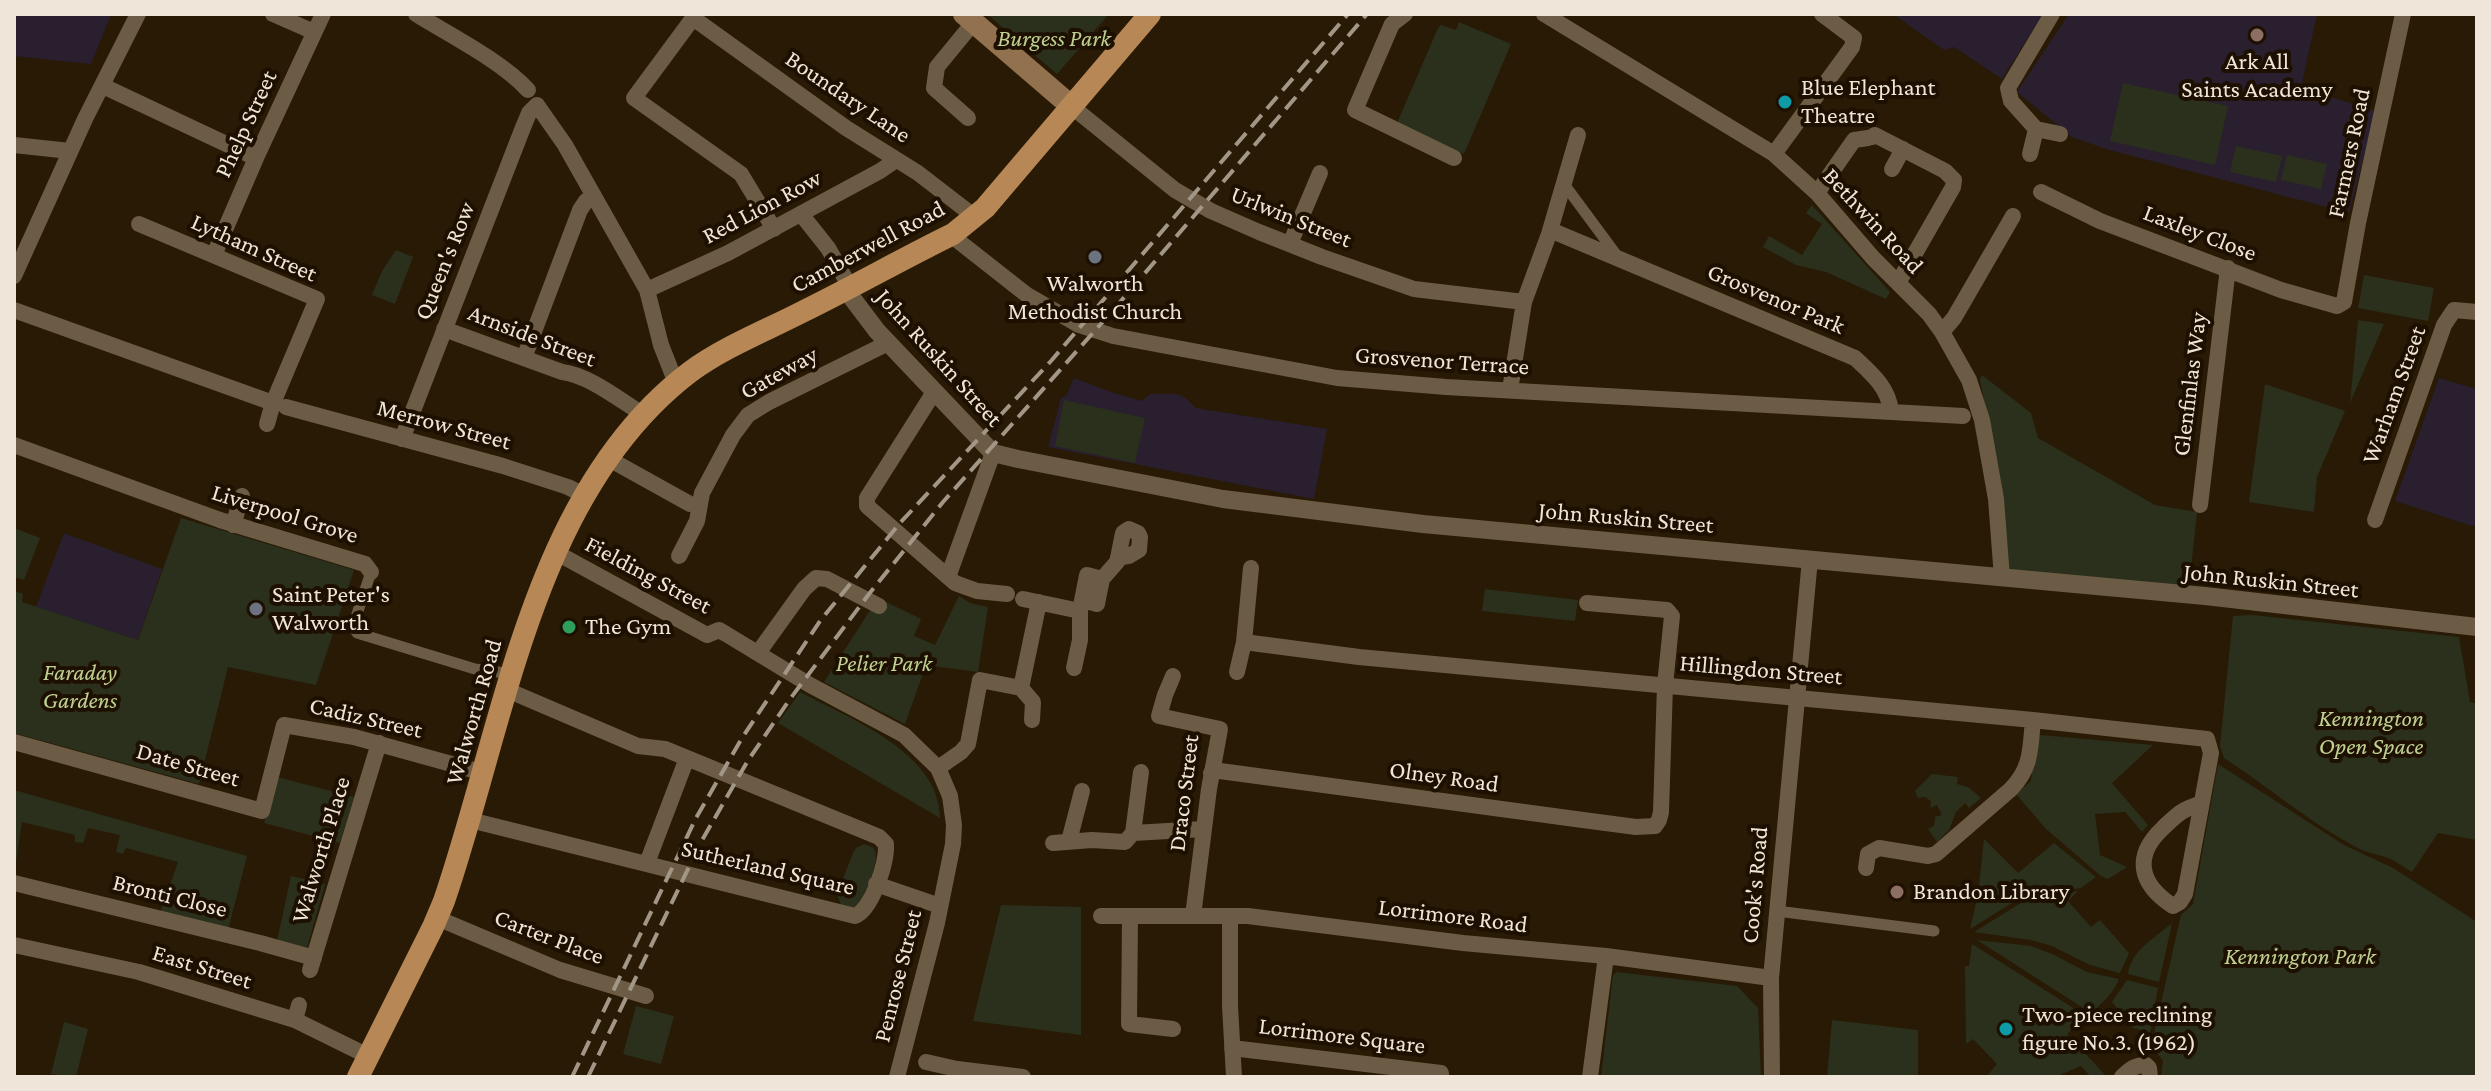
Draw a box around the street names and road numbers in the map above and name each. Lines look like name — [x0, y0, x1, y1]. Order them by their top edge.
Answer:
street label: Boundary Lane — [780, 45, 916, 149]
street label: Phelp Street — [209, 66, 283, 182]
street label: Farmers Road — [2321, 86, 2377, 220]
street label: Bethwin Road — [1817, 162, 1929, 280]
street label: Red Lion Row — [698, 164, 826, 250]
street label: Urlwin Street — [1226, 180, 1356, 254]
street label: Camberwell Road — [786, 194, 950, 300]
street label: Queen's Row — [408, 198, 482, 324]
street label: Laxley Close — [2139, 198, 2261, 268]
street label: Lytham Street — [187, 207, 321, 289]
street label: Grosvenor Park — [1703, 257, 1849, 341]
street label: John Ruskin Street — [869, 283, 1009, 433]
street label: Arnside Street — [464, 298, 600, 374]
street label: Glenfinlas Way — [2167, 310, 2213, 458]
street label: Warham Street — [2356, 322, 2432, 468]
street label: Gateway — [735, 340, 823, 406]
street label: Grosvenor Terrace — [1354, 341, 1530, 381]
street label: Merrow Street — [374, 393, 514, 457]
street label: Liverpool Grove — [208, 478, 362, 550]
street label: John Ruskin Street — [1537, 496, 1715, 540]
street label: Fielding Street — [580, 530, 716, 620]
street label: John Ruskin Street — [2182, 557, 2360, 605]
street label: Walworth Road — [439, 636, 509, 788]
street label: Hillingdon Street — [1678, 649, 1844, 691]
street label: Cadiz Street — [307, 691, 425, 745]
street label: Draco Street — [1163, 733, 1205, 853]
street label: Date Street — [133, 737, 243, 793]
street label: Olney Road — [1388, 755, 1500, 799]
street label: Walworth Place — [285, 773, 357, 927]
street label: Cook's Road — [1736, 825, 1774, 945]
street label: Sutherland Square — [679, 834, 857, 902]
street label: Bronti Close — [110, 868, 230, 924]
street label: Lorrimore Road — [1377, 893, 1529, 939]
street label: Carter Place — [490, 903, 608, 971]
street label: Penrose Street — [868, 907, 928, 1045]
street label: East Street — [149, 938, 255, 996]
street label: Lorrimore Square — [1257, 1012, 1427, 1060]

